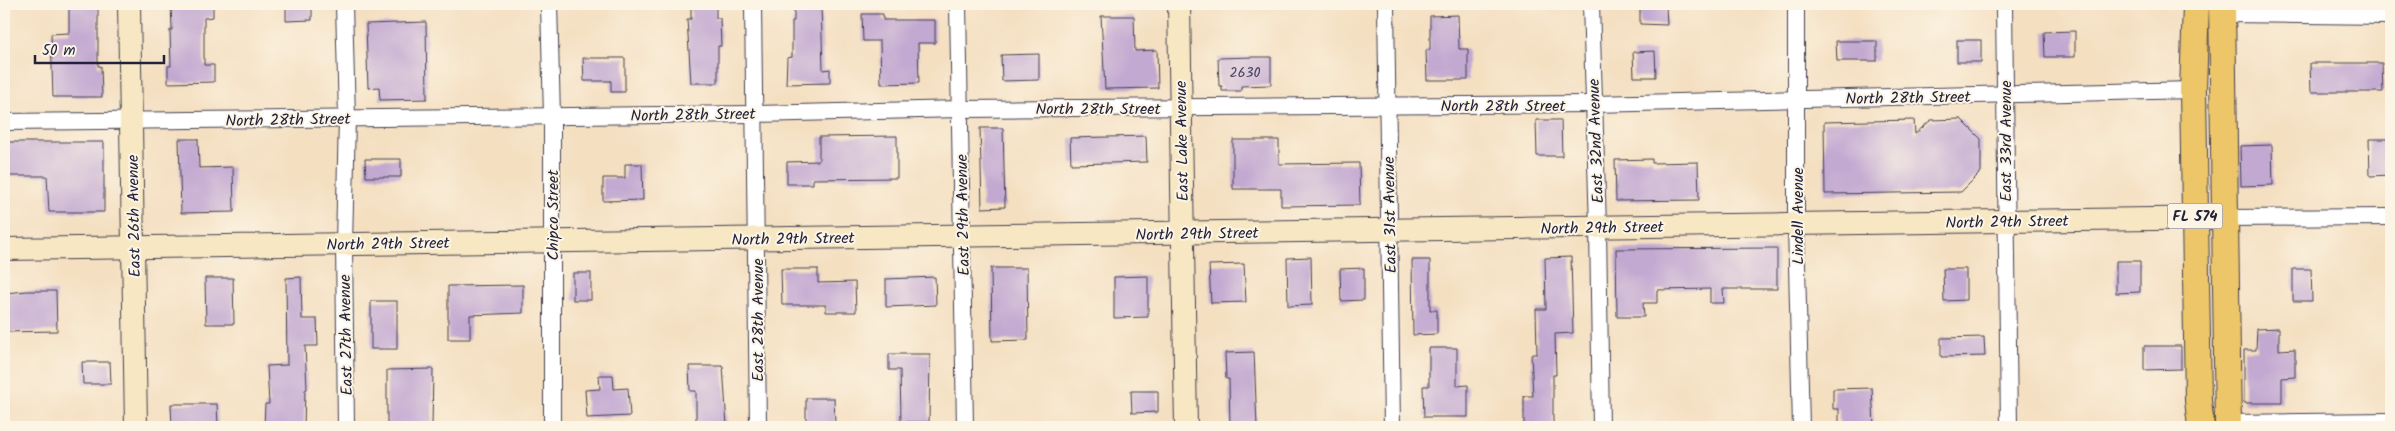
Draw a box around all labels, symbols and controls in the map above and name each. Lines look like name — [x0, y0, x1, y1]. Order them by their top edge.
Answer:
scale bar — [35, 32, 164, 64]
text: 50 m — [42, 39, 76, 63]
house number: 2630 — [1230, 62, 1260, 84]
street label: East 32nd Avenue — [1582, 78, 1611, 204]
street label: East Lake Avenue — [1169, 80, 1196, 202]
street label: East 33rd Avenue — [1994, 80, 2019, 202]
street label: North 28th Street — [1845, 85, 1972, 112]
street label: North 28th Street — [1440, 94, 1566, 119]
street label: North 28th Street — [1035, 97, 1161, 122]
street label: North 28th Street — [630, 102, 757, 129]
street label: North 28th Street — [225, 107, 352, 134]
street label: East 26th Avenue — [121, 154, 148, 278]
street label: East 29th Avenue — [950, 154, 977, 276]
street label: East 31st Avenue — [1377, 156, 1404, 274]
street label: Lindell Avenue — [1786, 167, 1811, 265]
street label: Chipco Street — [541, 169, 566, 260]
road number: FL 574 — [2168, 204, 2222, 228]
street label: North 29th Street — [1945, 209, 2070, 236]
street label: North 29th Street — [1540, 215, 1665, 242]
street label: North 29th Street — [1135, 221, 1260, 248]
street label: North 29th Street — [731, 226, 856, 253]
street label: North 29th Street — [326, 231, 451, 258]
street label: East 28th Avenue — [746, 258, 771, 382]
street label: East 27th Avenue — [333, 274, 360, 396]

